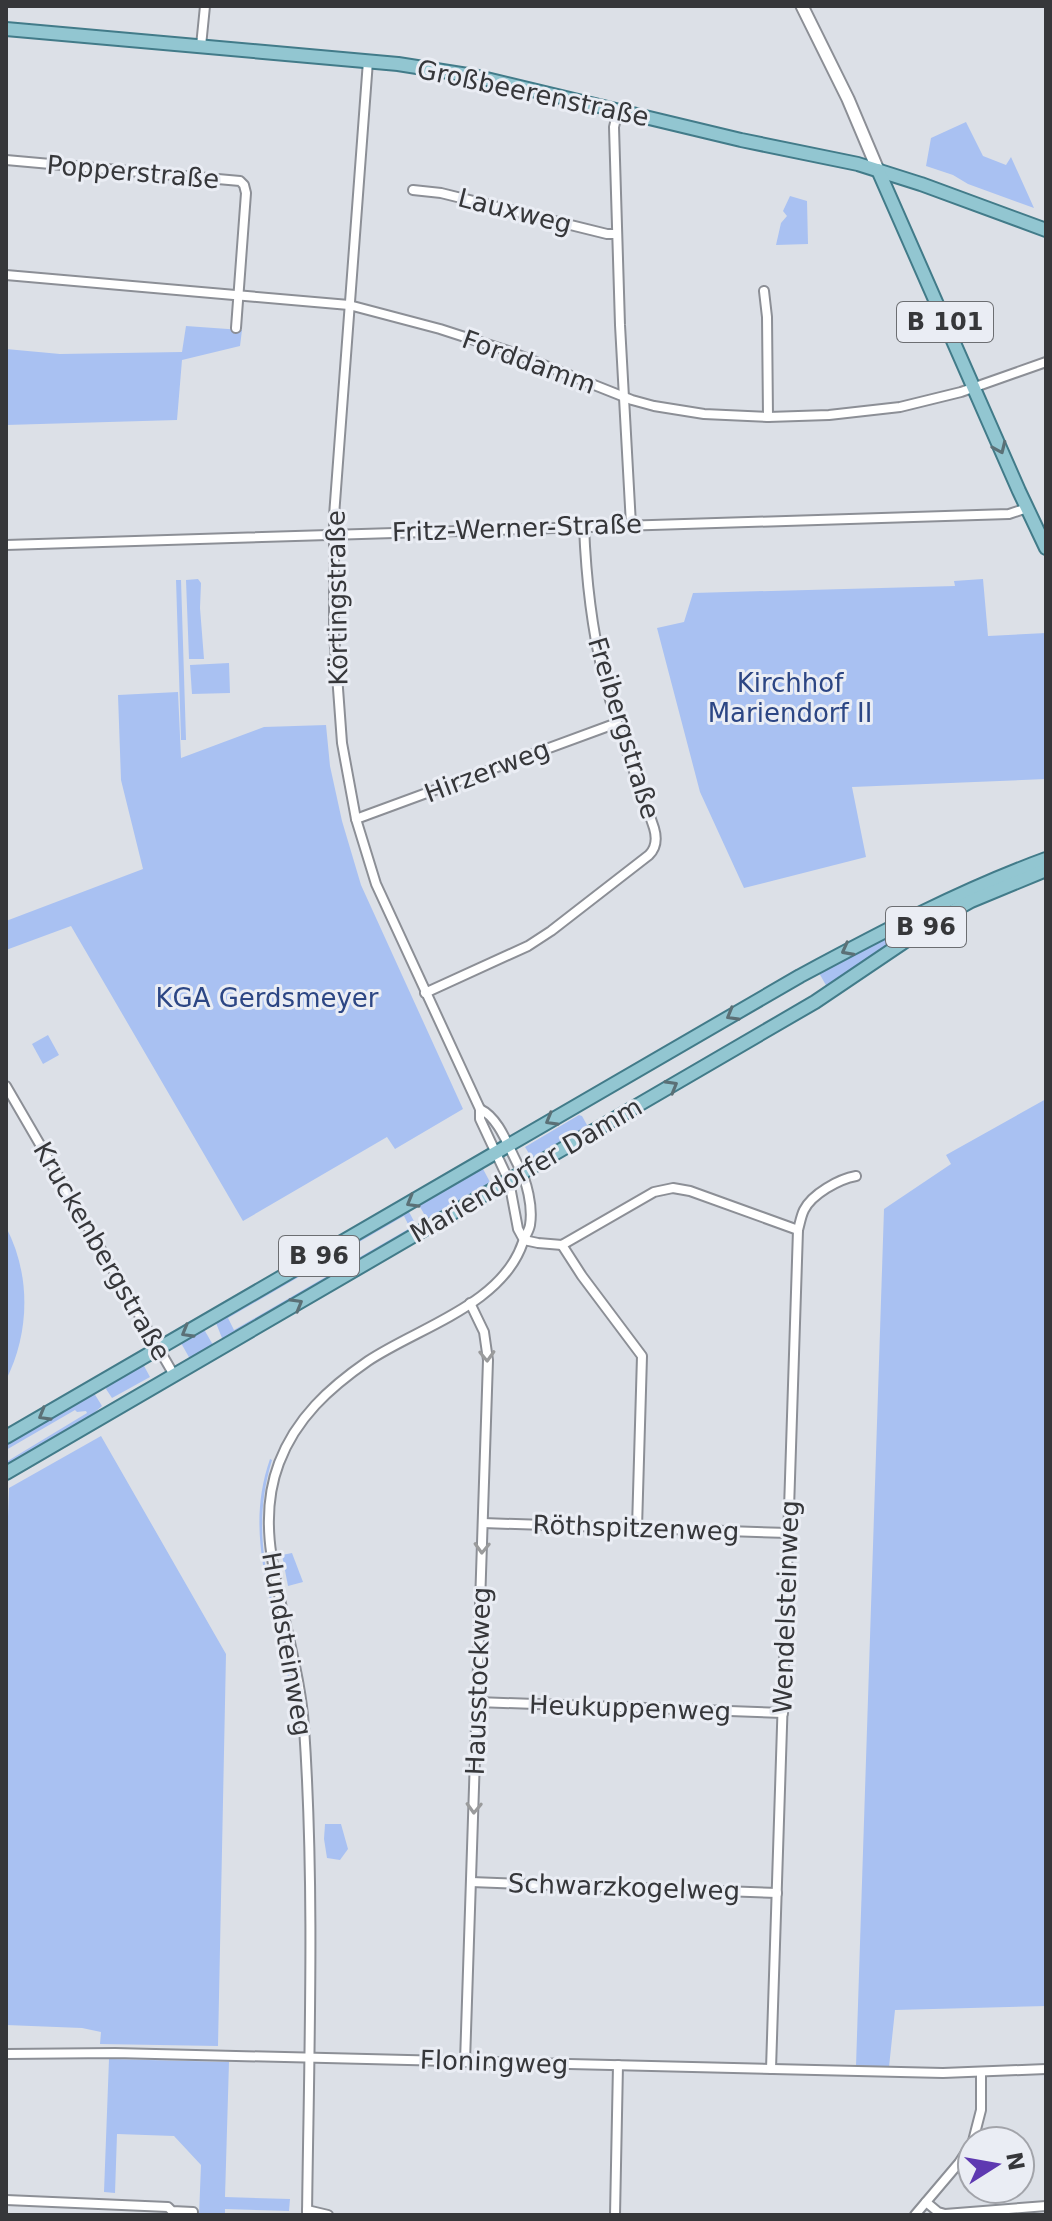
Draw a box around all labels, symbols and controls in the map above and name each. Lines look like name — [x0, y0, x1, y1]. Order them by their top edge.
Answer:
street label: Großbeerenstraße — [414, 54, 652, 132]
street label: Popperstraße — [45, 150, 221, 194]
street label: Lauxweg — [455, 182, 575, 240]
road number: B 101 — [897, 302, 993, 342]
street label: Forddamm — [458, 324, 600, 400]
one-way arrow — [990, 440, 1006, 455]
street label: Fritz-Werner-Straße — [391, 509, 643, 547]
street label: Körtingstraße — [320, 510, 354, 686]
street label: Freibergstraße — [582, 634, 666, 822]
park label: Kirchhof Mariendorf II — [708, 668, 872, 728]
street label: Hirzerweg — [420, 733, 554, 809]
road number: B 96 — [886, 907, 966, 947]
one-way arrow — [841, 941, 855, 956]
park label: KGA Gerdsmeyer — [155, 983, 379, 1013]
one-way arrow — [726, 1005, 741, 1021]
one-way arrow — [663, 1080, 678, 1096]
street label: Mariendorfer Damm — [405, 1091, 647, 1249]
one-way arrow — [545, 1110, 560, 1126]
street label: Kruckenbergstraße — [27, 1137, 177, 1365]
one-way arrow — [406, 1192, 421, 1208]
road number: B 96 — [279, 1236, 359, 1276]
one-way arrow — [288, 1298, 303, 1314]
one-way arrow — [181, 1322, 196, 1338]
one-way arrow — [479, 1350, 496, 1363]
one-way arrow — [38, 1405, 53, 1421]
street label: Wendelsteinweg — [767, 1500, 805, 1714]
street label: Röthspitzenweg — [532, 1509, 740, 1547]
one-way arrow — [474, 1542, 491, 1555]
street label: Hundsteinweg — [256, 1550, 318, 1738]
street label: Hausstockweg — [460, 1586, 496, 1776]
street label: Heukuppenweg — [529, 1689, 731, 1727]
one-way arrow — [465, 1802, 482, 1815]
street label: Schwarzkogelweg — [507, 1868, 741, 1906]
street label: Floningweg — [419, 2044, 569, 2080]
north arrow — [956, 2125, 1036, 2205]
text: N — [1001, 2150, 1029, 2173]

